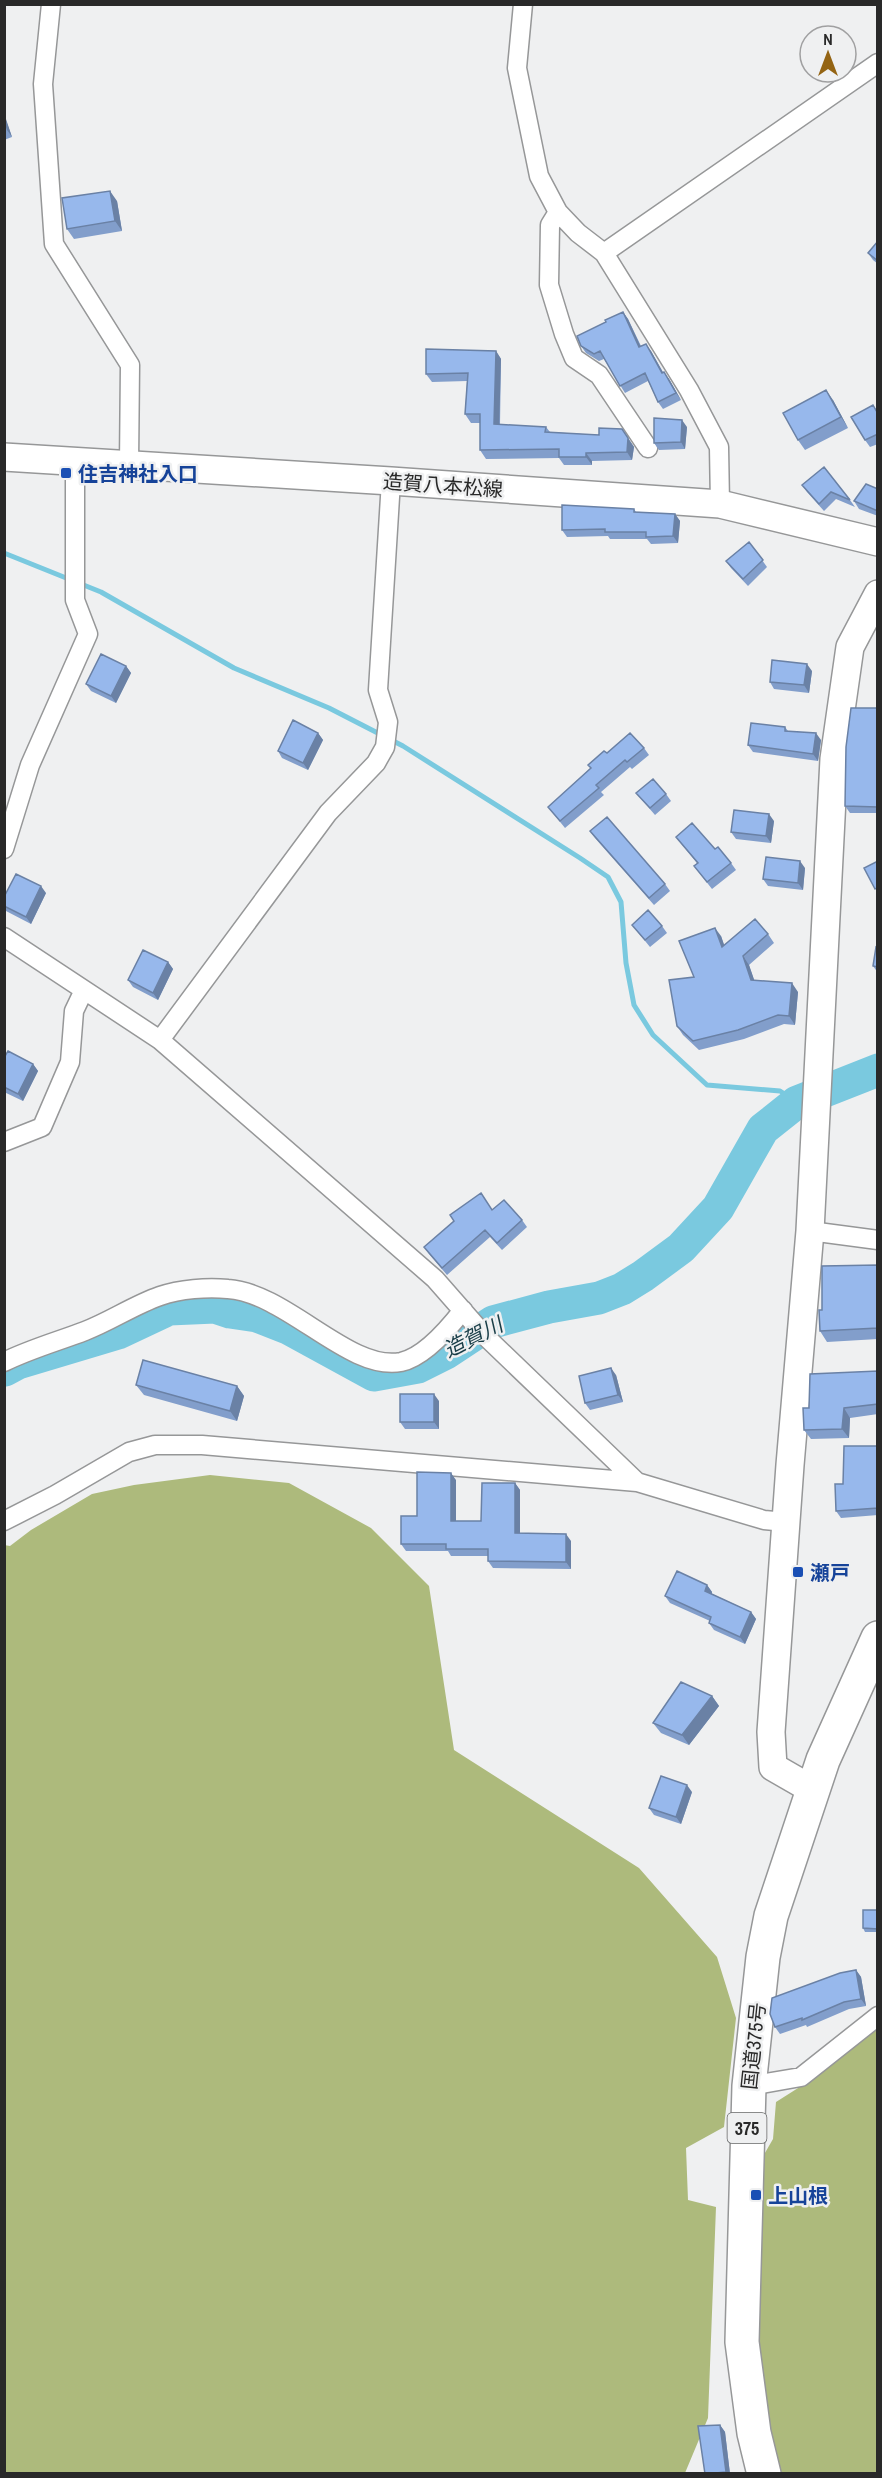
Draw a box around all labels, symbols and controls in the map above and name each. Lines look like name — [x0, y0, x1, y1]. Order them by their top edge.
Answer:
north arrow — [798, 24, 858, 84]
text: N — [823, 28, 833, 50]
place label: 住吉神社入口 — [78, 460, 198, 487]
marker: 住吉神社入口 — [59, 466, 73, 480]
street label: 造賀八本松線 — [382, 467, 504, 503]
water label: 造賀川 — [438, 1309, 509, 1364]
place label: 瀬戸 — [810, 1559, 850, 1586]
marker: 瀬戸 — [791, 1565, 805, 1579]
street label: 国道375号 — [735, 2001, 771, 2091]
road number: 375 — [728, 2113, 766, 2143]
place label: 上山根 — [768, 2182, 828, 2209]
marker: 上山根 — [749, 2188, 763, 2202]

